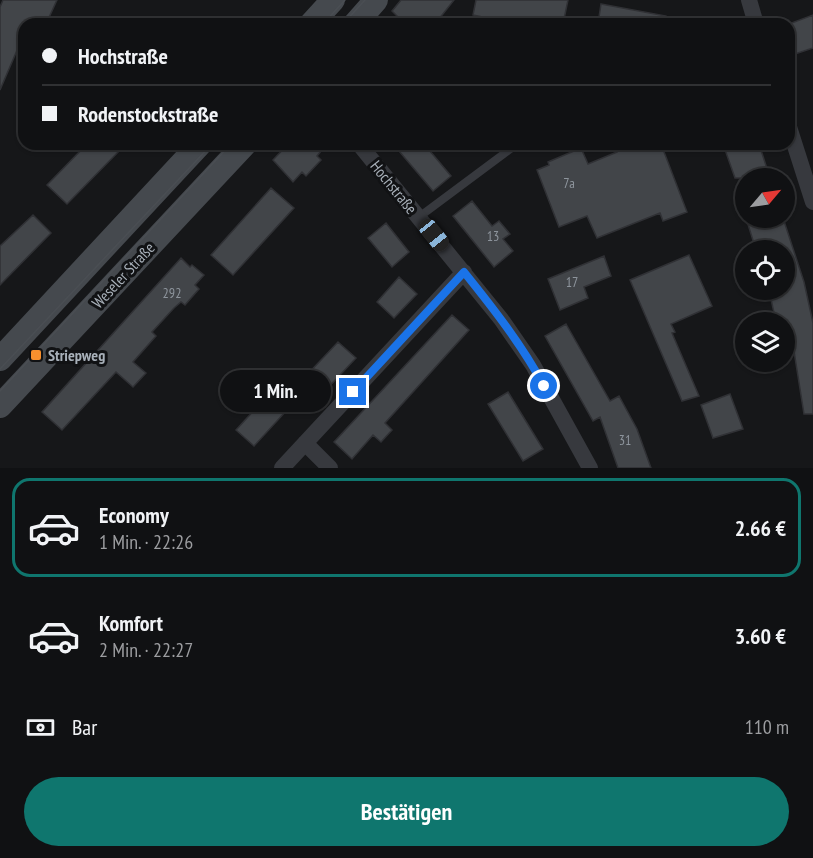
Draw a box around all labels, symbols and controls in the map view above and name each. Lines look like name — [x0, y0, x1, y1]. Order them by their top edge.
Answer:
text: Hochstraße — [78, 42, 168, 70]
text: Rodenstockstraße — [78, 100, 219, 128]
street label: Hochstraße — [366, 156, 422, 218]
north arrow — [735, 168, 795, 228]
map controls — [735, 168, 795, 372]
house number: 7a — [563, 174, 575, 192]
car — [416, 215, 452, 255]
house number: 13 — [487, 227, 499, 245]
street label: Weseler Straße — [87, 238, 159, 312]
button: locate — [735, 240, 795, 300]
house number: 17 — [566, 273, 578, 291]
house number: 292 — [163, 284, 181, 302]
button: layers — [735, 312, 795, 372]
place label: Striepweg — [48, 345, 105, 365]
marker: Striepweg — [29, 348, 43, 362]
callout: 1 Min. — [221, 371, 332, 413]
route start — [530, 372, 557, 399]
text: 1 Min. — [253, 378, 298, 404]
route end — [339, 378, 366, 405]
house number: 31 — [619, 431, 631, 449]
icon: car — [27, 501, 81, 555]
text: Economy — [99, 501, 169, 529]
text: 2.66 € — [735, 514, 786, 542]
text: 1 Min. · 22:26 — [99, 529, 193, 555]
icon: car — [27, 609, 81, 663]
text: Komfort — [99, 609, 163, 637]
text: 3.60 € — [735, 622, 786, 650]
text: 2 Min. · 22:27 — [99, 637, 193, 663]
icon: cash — [24, 711, 57, 744]
text: Bar — [72, 713, 97, 741]
text: 110 m — [745, 714, 789, 740]
button: Bestätigen — [24, 777, 789, 846]

